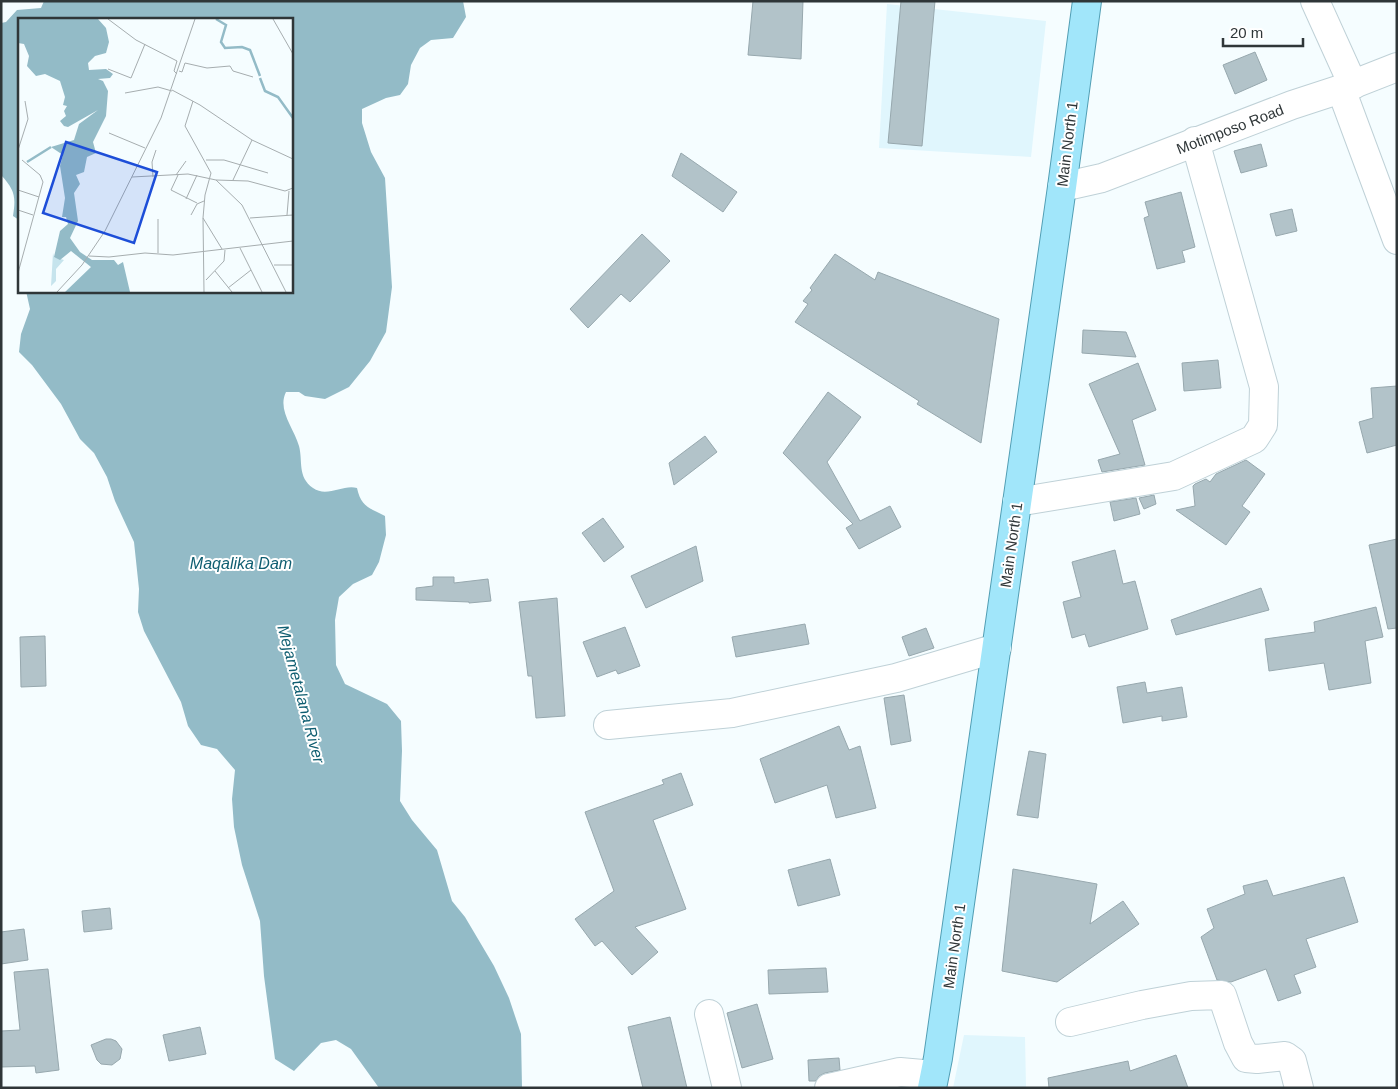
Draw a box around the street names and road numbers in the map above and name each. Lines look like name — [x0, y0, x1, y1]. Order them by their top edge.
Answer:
street label: Main North 1 — [1053, 100, 1081, 188]
street label: Motimposo Road — [1174, 101, 1286, 157]
street label: Main North 1 — [997, 501, 1025, 589]
street label: Main North 1 — [940, 902, 968, 990]

